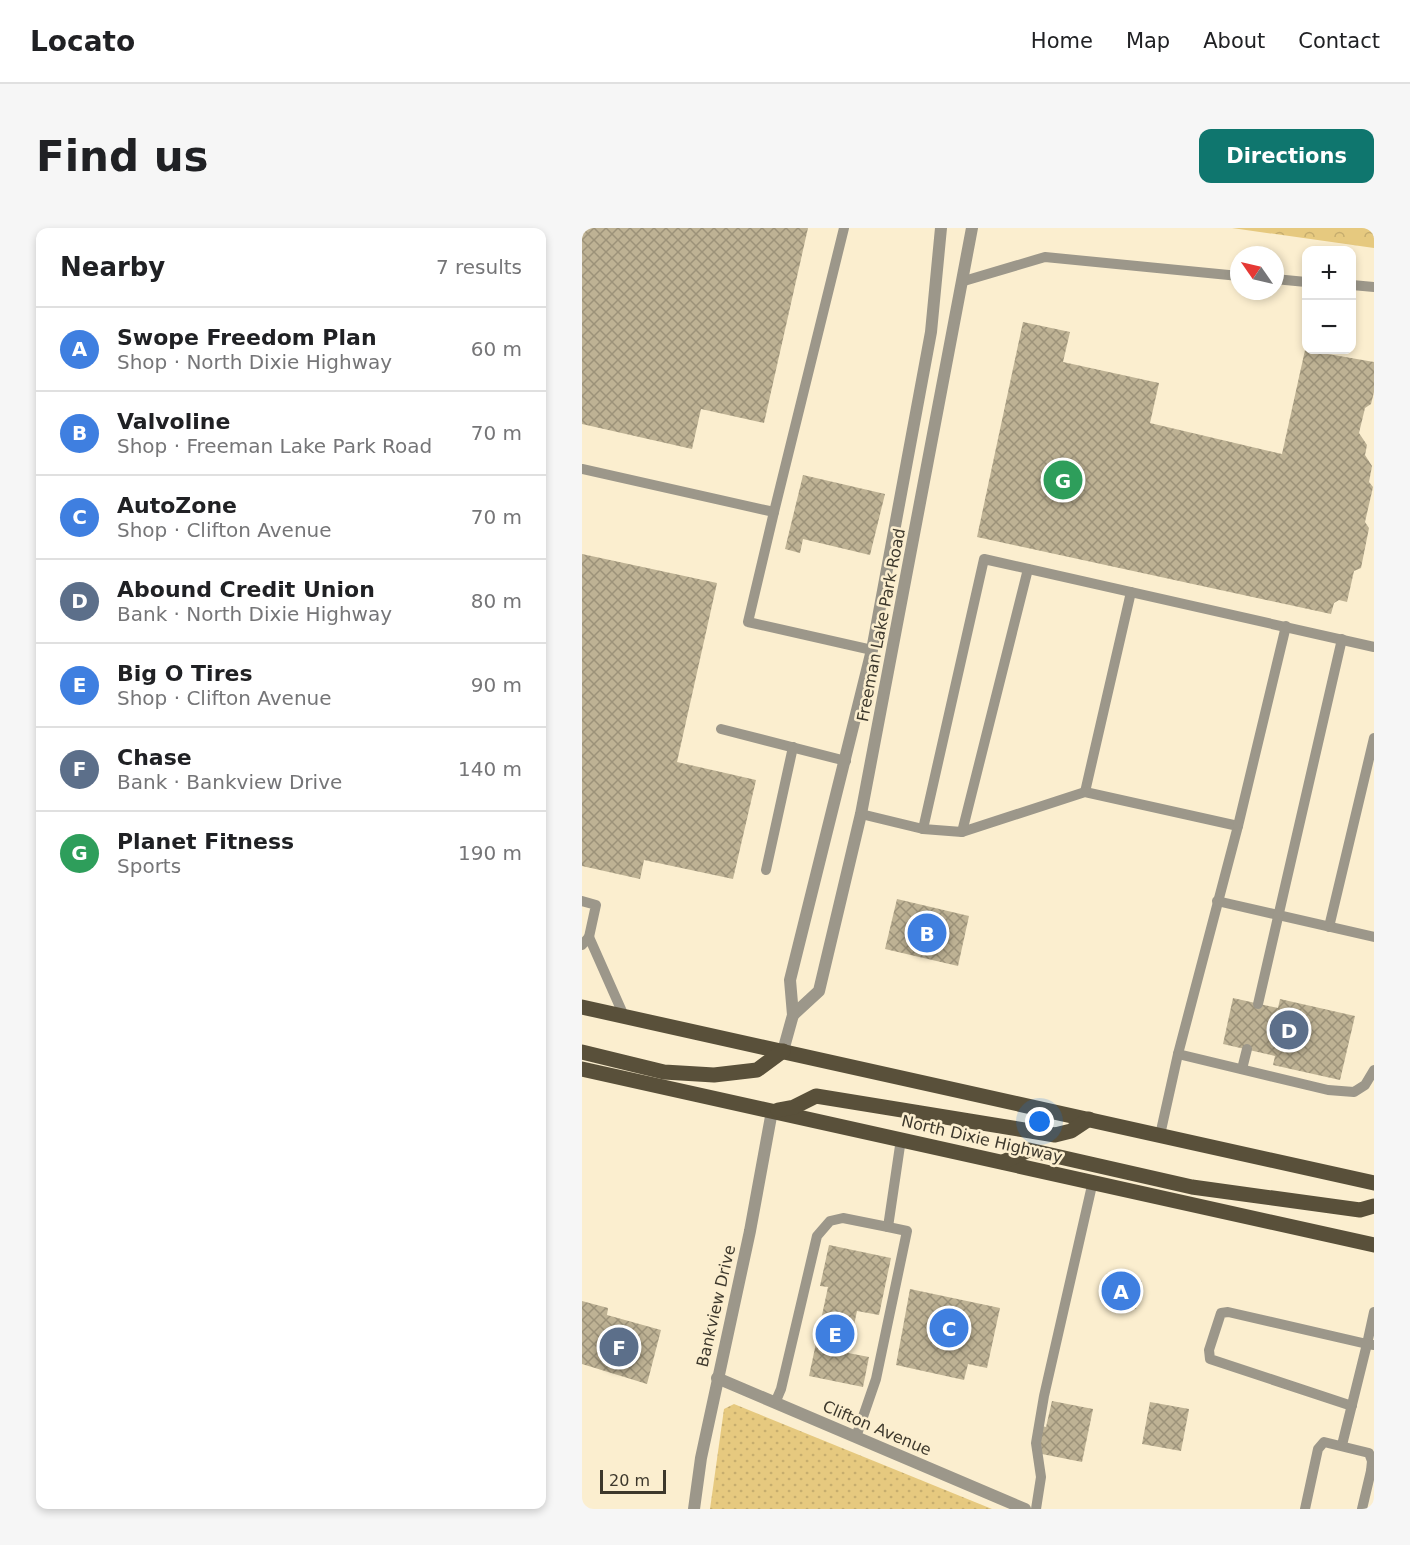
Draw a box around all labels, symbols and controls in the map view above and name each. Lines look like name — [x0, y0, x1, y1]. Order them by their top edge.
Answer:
text: Locato — [30, 25, 135, 58]
text: Home — [1031, 29, 1093, 53]
text: Map — [1126, 29, 1170, 53]
text: About — [1203, 29, 1265, 53]
text: Contact — [1298, 29, 1380, 53]
button: Directions — [1199, 129, 1374, 183]
text: Find us — [36, 132, 209, 181]
north arrow — [1230, 246, 1284, 300]
map controls — [1302, 246, 1356, 354]
button: + — [1302, 246, 1356, 300]
text: Nearby — [60, 252, 165, 282]
text: 7 results — [436, 255, 522, 279]
button: − — [1302, 300, 1356, 354]
text: Swope Freedom Plan — [117, 325, 377, 350]
text: A — [72, 337, 87, 361]
text: 60 m — [471, 337, 522, 361]
text: Shop · North Dixie Highway — [117, 350, 392, 374]
text: Valvoline — [117, 409, 230, 434]
text: B — [72, 421, 87, 445]
text: 70 m — [471, 421, 522, 445]
text: Shop · Freeman Lake Park Road — [117, 434, 432, 458]
pin: G — [1044, 458, 1082, 502]
text: AutoZone — [117, 493, 237, 518]
text: C — [72, 505, 87, 529]
text: 70 m — [471, 505, 522, 529]
text: Shop · Clifton Avenue — [117, 518, 332, 542]
street label: Freeman Lake Park Road — [853, 527, 909, 723]
text: Abound Credit Union — [117, 577, 375, 602]
text: D — [71, 589, 88, 613]
text: 80 m — [471, 589, 522, 613]
text: Bank · North Dixie Highway — [117, 602, 392, 626]
text: Big O Tires — [117, 661, 253, 686]
text: E — [73, 673, 86, 697]
text: 90 m — [471, 673, 522, 697]
text: Shop · Clifton Avenue — [117, 686, 332, 710]
text: Chase — [117, 745, 192, 770]
text: F — [73, 757, 86, 781]
text: 140 m — [458, 757, 522, 781]
text: Bank · Bankview Drive — [117, 770, 342, 794]
text: Planet Fitness — [117, 829, 294, 854]
text: G — [71, 841, 88, 865]
text: 190 m — [458, 841, 522, 865]
text: Sports — [117, 854, 181, 878]
pin: B — [908, 910, 946, 956]
pin: D — [1270, 1008, 1308, 1052]
your location — [1025, 1107, 1054, 1136]
street label: North Dixie Highway — [900, 1111, 1064, 1167]
street label: Bankview Drive — [693, 1243, 739, 1369]
pin: A — [1102, 1268, 1140, 1314]
pin: C — [930, 1306, 968, 1350]
pin: E — [816, 1312, 854, 1356]
pin: F — [600, 1324, 639, 1370]
street label: Clifton Avenue — [820, 1397, 934, 1459]
scale bar — [600, 1467, 666, 1494]
text: 20 m — [609, 1471, 650, 1490]

